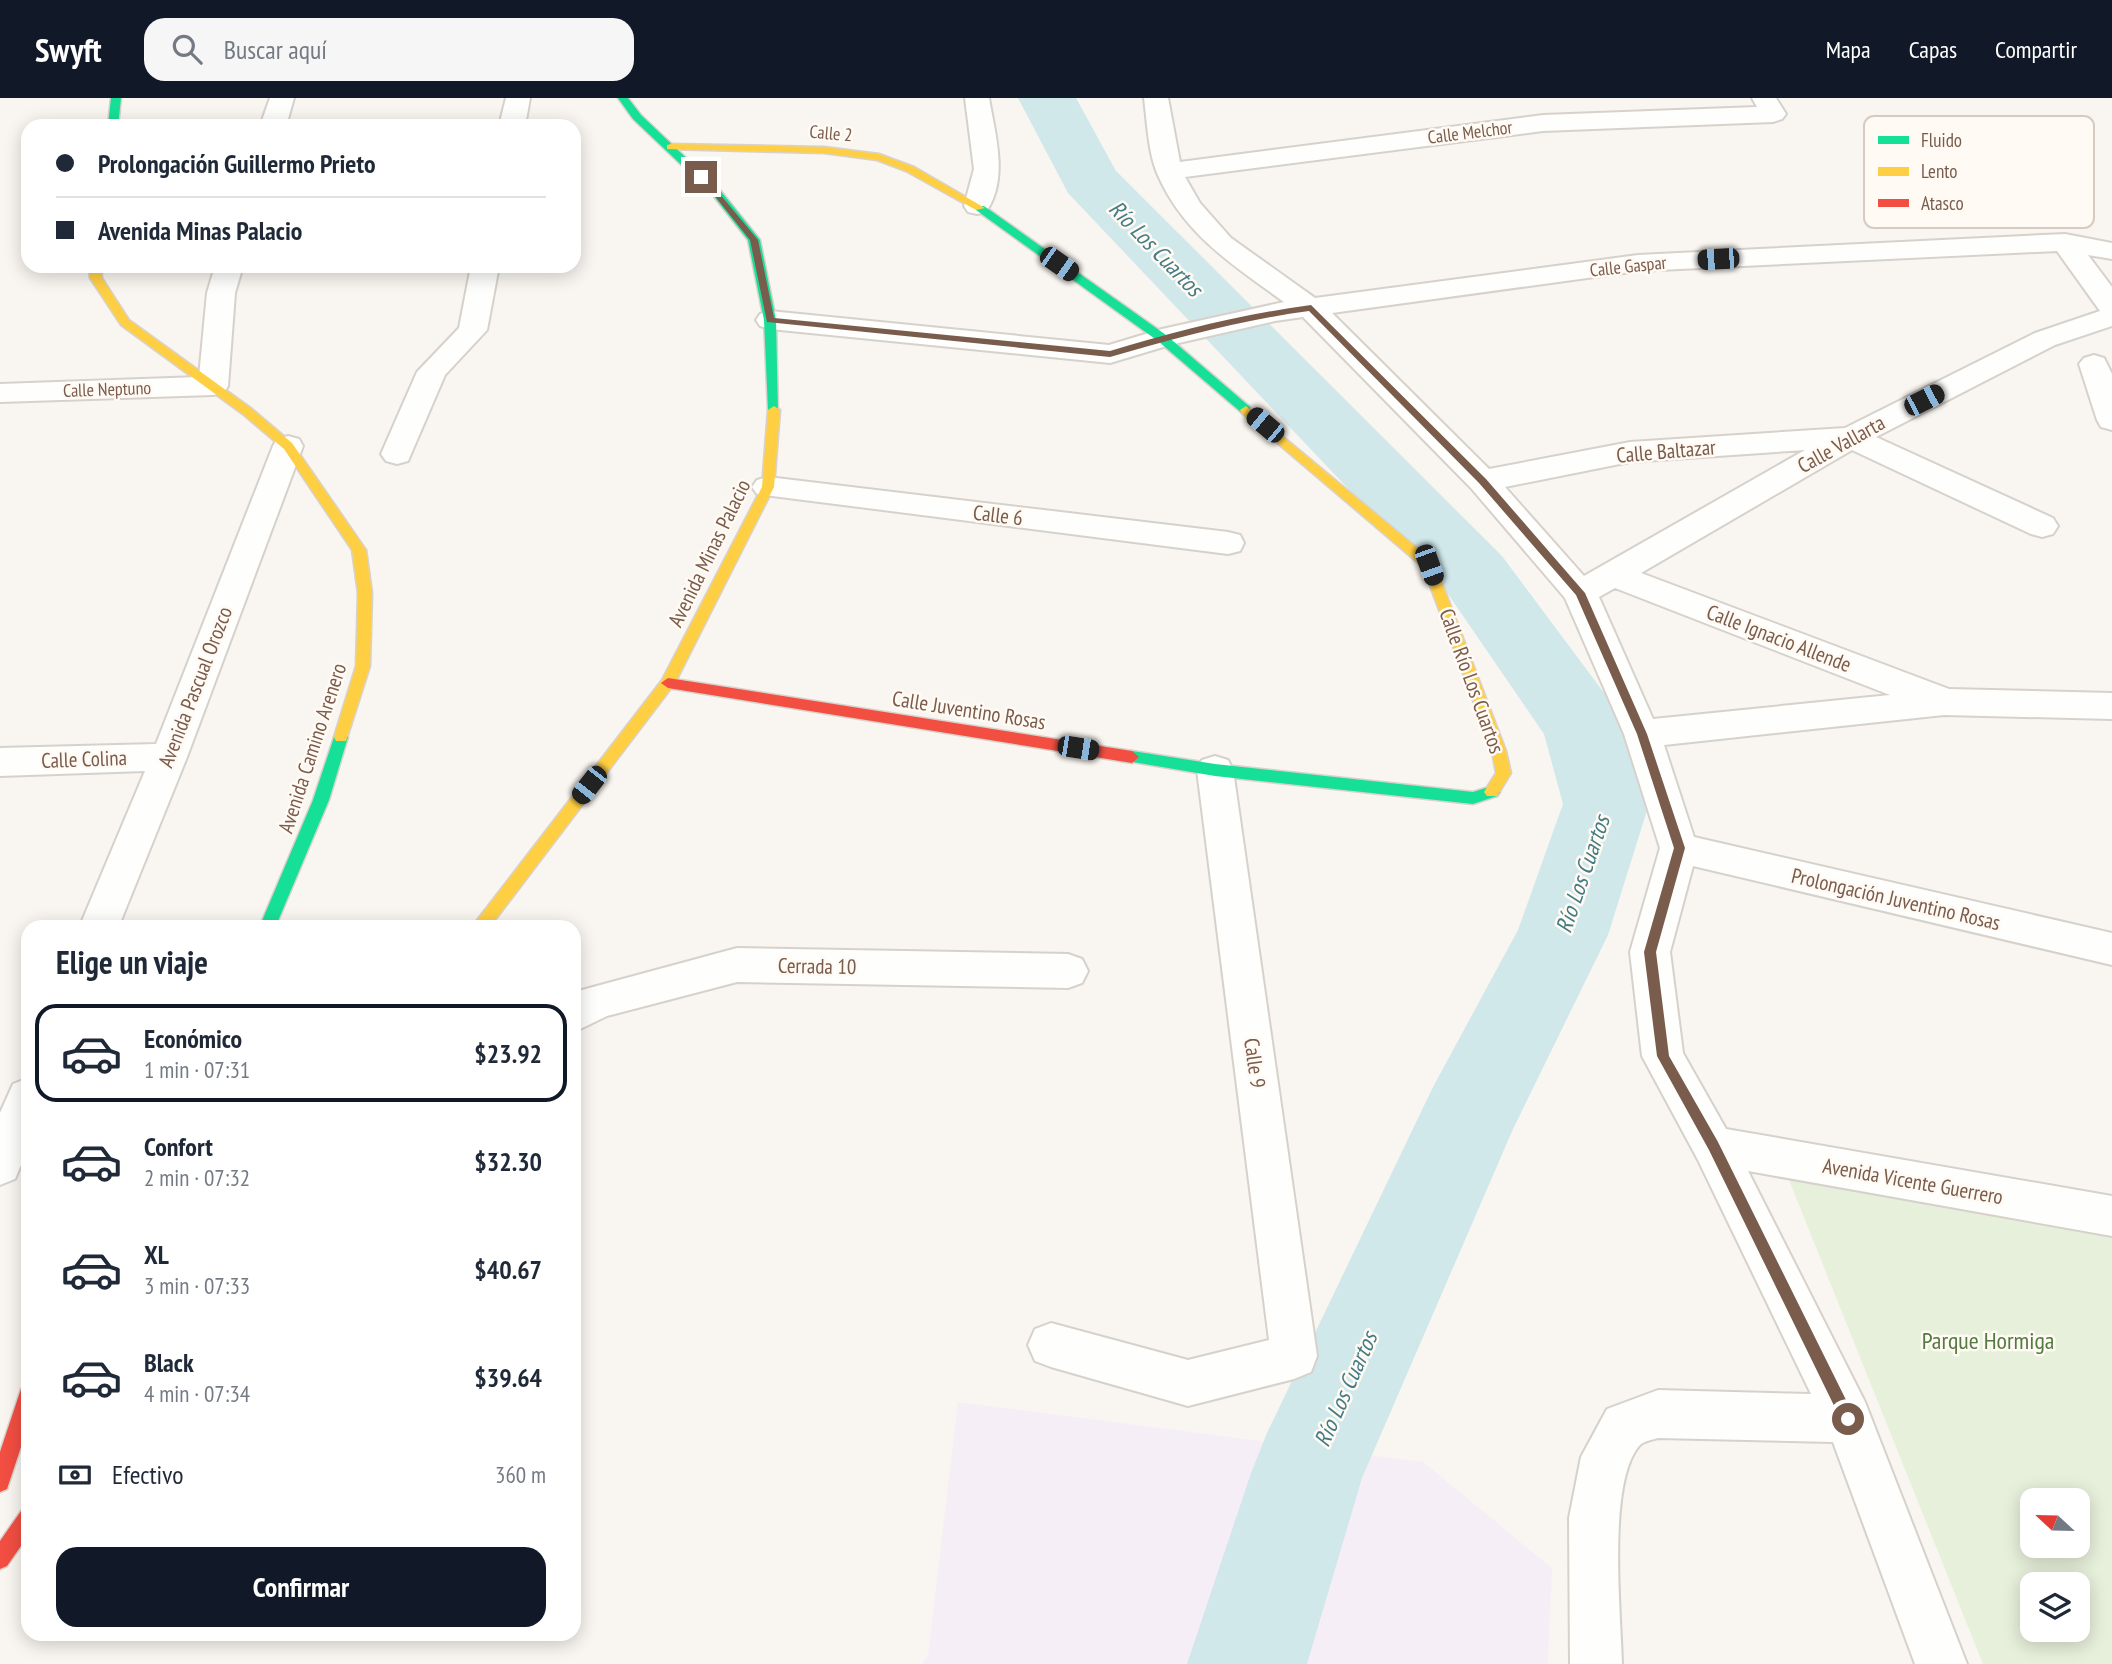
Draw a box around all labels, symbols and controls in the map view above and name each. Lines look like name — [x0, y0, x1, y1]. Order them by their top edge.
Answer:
search box — [144, 18, 634, 81]
text: Swyft — [35, 28, 102, 71]
icon: search — [168, 30, 206, 68]
text: Buscar aquí — [224, 33, 327, 66]
text: Mapa — [1826, 34, 1871, 65]
text: Capas — [1909, 34, 1957, 65]
text: Compartir — [1995, 34, 2077, 65]
street label: Calle Melchor — [1426, 115, 1514, 149]
legend — [1864, 116, 2094, 228]
street label: Calle 2 — [809, 120, 853, 146]
text: Fluido — [1921, 128, 1962, 152]
text: Prolongación Guillermo Prieto — [98, 147, 376, 180]
text: Lento — [1921, 159, 1958, 183]
route end — [685, 161, 717, 193]
text: Atasco — [1921, 191, 1964, 215]
water label: Río Los Cuartos — [1103, 194, 1210, 304]
text: Avenida Minas Palacio — [98, 214, 302, 247]
car — [1036, 243, 1083, 285]
car — [1697, 247, 1740, 271]
street label: Calle Gaspar — [1589, 251, 1668, 281]
street label: Calle Neptuno — [63, 376, 152, 402]
car — [1901, 381, 1948, 419]
car — [1243, 403, 1288, 447]
street label: Calle Vallarta — [1792, 409, 1890, 479]
street label: Calle Baltazar — [1615, 433, 1717, 469]
street label: Avenida Minas Palacio — [662, 475, 756, 631]
street label: Calle 6 — [971, 499, 1025, 531]
car — [1412, 542, 1447, 588]
street label: Calle Ignacio Allende — [1703, 598, 1855, 678]
street label: Avenida Pascual Orozco — [152, 603, 238, 771]
street label: Calle Río Los Cuartos — [1433, 605, 1511, 757]
street label: Avenida Camino Arenero — [272, 660, 352, 836]
street label: Calle Juventino Rosas — [890, 685, 1048, 735]
car — [1056, 734, 1101, 762]
street label: Calle Colina — [41, 744, 127, 774]
car — [568, 762, 611, 808]
water label: Río Los Cuartos — [1548, 809, 1616, 936]
street label: Prolongación Juventino Rosas — [1789, 862, 2003, 936]
text: Elige un viaje — [56, 941, 208, 983]
street label: Cerrada 10 — [778, 952, 856, 980]
icon: car — [60, 1022, 123, 1085]
text: Económico — [144, 1022, 242, 1055]
street label: Calle 9 — [1238, 1036, 1272, 1090]
text: $23.92 — [474, 1037, 542, 1070]
text: 1 min · 07:31 — [144, 1055, 250, 1084]
icon: car — [60, 1130, 123, 1193]
text: Confort — [144, 1130, 213, 1163]
text: $32.30 — [474, 1145, 542, 1178]
street label: Avenida Vicente Guerrero — [1821, 1152, 2005, 1210]
text: 2 min · 07:32 — [144, 1163, 250, 1192]
icon: car — [60, 1238, 123, 1301]
text: XL — [144, 1238, 169, 1271]
text: $40.67 — [474, 1253, 542, 1286]
text: 3 min · 07:33 — [144, 1271, 250, 1300]
water label: Río Los Cuartos — [1307, 1325, 1384, 1451]
park label: Parque Hormiga — [1922, 1325, 2054, 1356]
icon: car — [60, 1346, 123, 1409]
text: Black — [144, 1346, 194, 1379]
text: $39.64 — [474, 1361, 542, 1394]
text: 4 min · 07:34 — [144, 1379, 250, 1408]
route start — [1832, 1403, 1864, 1435]
icon: cash — [56, 1456, 94, 1494]
text: Efectivo — [112, 1458, 184, 1491]
text: 360 m — [495, 1460, 546, 1489]
north arrow — [2020, 1488, 2090, 1558]
map controls — [2020, 1488, 2090, 1642]
button: Confirmar — [56, 1547, 546, 1627]
button: layers — [2020, 1572, 2090, 1642]

